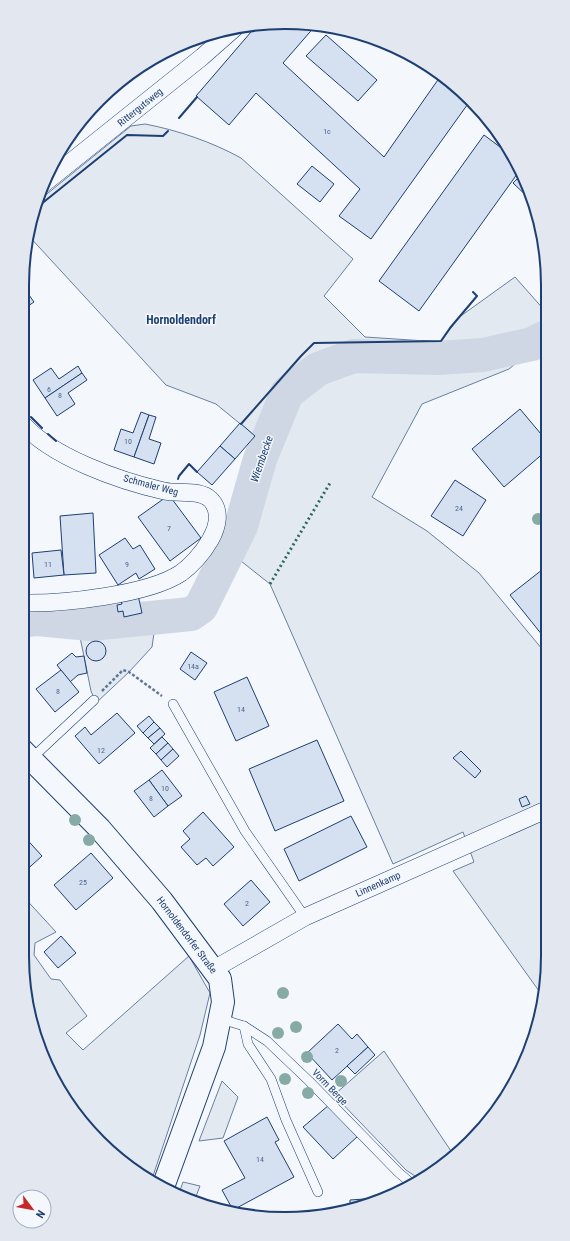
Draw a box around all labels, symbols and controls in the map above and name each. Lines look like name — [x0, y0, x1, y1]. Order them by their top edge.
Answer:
street label: Rittergutsweg — [115, 86, 165, 128]
house number: 1c — [323, 127, 331, 136]
district label: Hornoldendorf — [146, 313, 216, 327]
house number: 6 — [47, 385, 51, 394]
house number: 8 — [58, 391, 62, 400]
water label: Wiembecke — [248, 434, 276, 484]
house number: 10 — [124, 437, 132, 446]
street label: Schmaler Weg — [122, 472, 180, 498]
house number: 24 — [455, 504, 463, 513]
house number: 7 — [167, 524, 171, 533]
house number: 11 — [44, 560, 52, 569]
house number: 9 — [125, 560, 129, 569]
house number: 14a — [187, 662, 199, 671]
house number: 8 — [56, 687, 60, 696]
house number: 14 — [237, 705, 245, 714]
house number: 12 — [97, 746, 105, 755]
house number: 10 — [161, 784, 169, 793]
house number: 8 — [149, 794, 153, 803]
street label: Linnenkamp — [354, 869, 402, 899]
house number: 25 — [79, 878, 87, 887]
street label: Hornoldendorfer Straße — [155, 895, 219, 976]
house number: 2 — [245, 899, 249, 908]
house number: 2 — [335, 1046, 339, 1055]
street label: Vorm Berge — [310, 1067, 350, 1108]
house number: 14 — [256, 1155, 264, 1164]
north arrow — [12, 1189, 52, 1229]
text: N — [33, 1208, 47, 1221]

